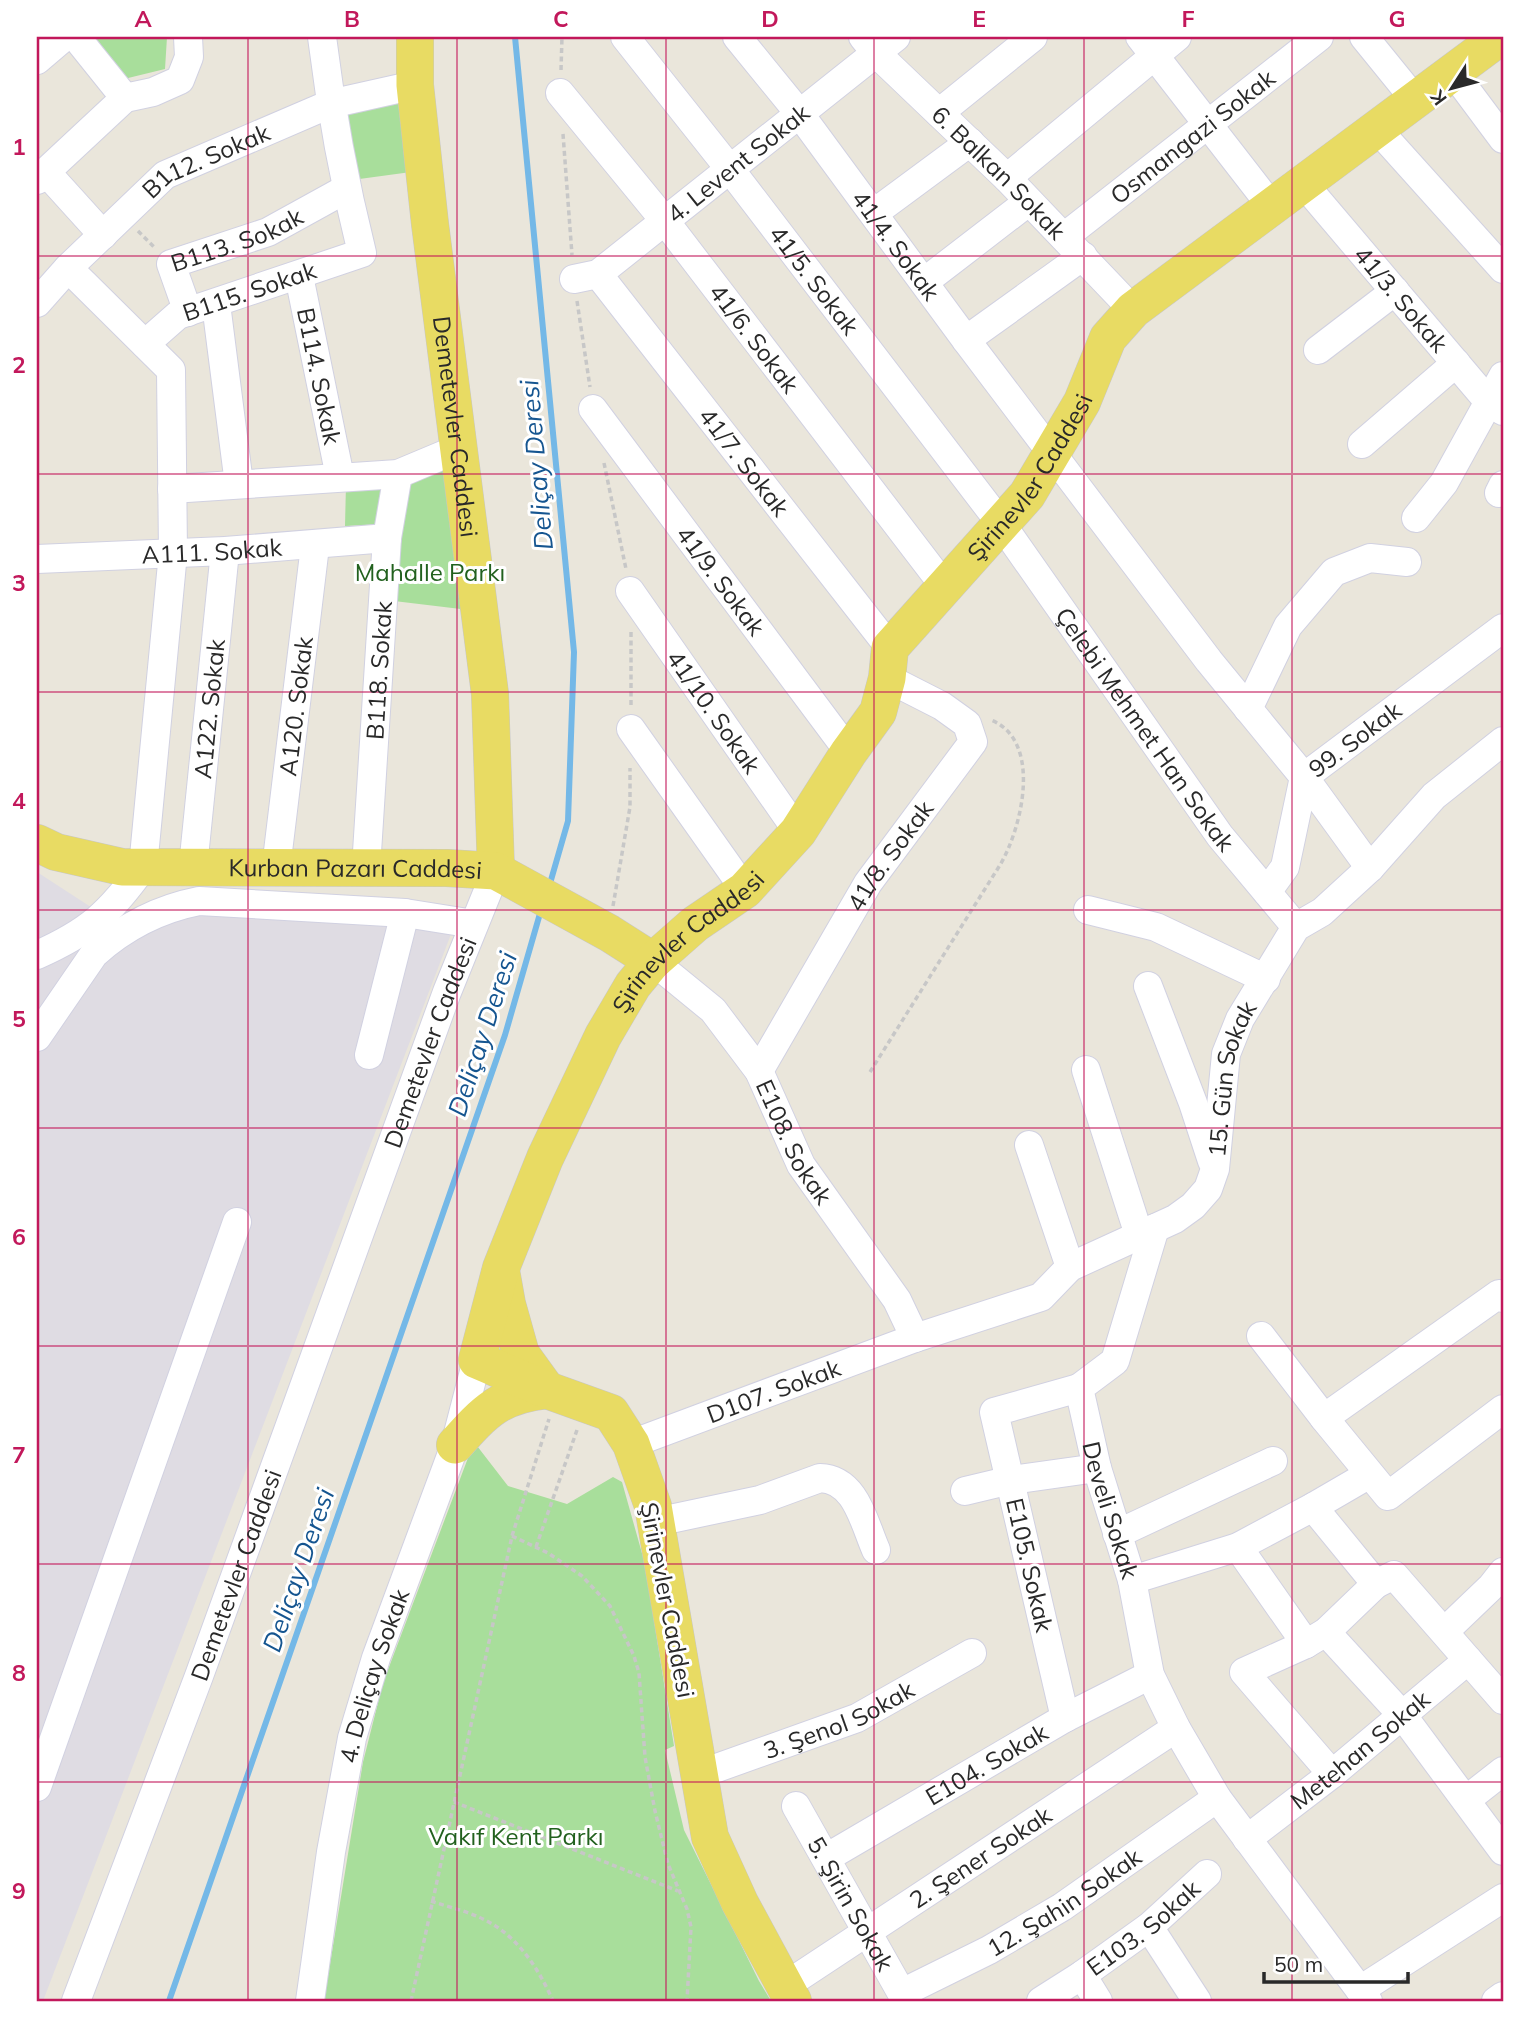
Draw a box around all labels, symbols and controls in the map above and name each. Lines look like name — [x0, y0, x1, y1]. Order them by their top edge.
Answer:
text: A — [134, 4, 152, 33]
text: B — [344, 4, 360, 33]
text: C — [553, 4, 569, 33]
text: D — [761, 4, 779, 33]
text: E — [972, 4, 986, 33]
text: F — [1181, 4, 1195, 33]
text: G — [1388, 4, 1406, 33]
north arrow — [1418, 52, 1488, 122]
street label: Osmangazi Sokak — [1104, 62, 1281, 210]
text: K — [1424, 85, 1452, 110]
street label: 4. Levent Sokak — [660, 97, 816, 229]
street label: 6. Balkan Sokak — [925, 99, 1073, 246]
street label: B112. Sokak — [135, 117, 275, 204]
text: 1 — [12, 132, 26, 161]
street label: 41/4. Sokak — [846, 184, 947, 307]
street label: B113. Sokak — [167, 200, 309, 278]
street label: 41/5. Sokak — [763, 219, 866, 341]
street label: 41/3. Sokak — [1348, 240, 1455, 358]
street label: B115. Sokak — [178, 254, 320, 327]
street label: 41/6. Sokak — [703, 278, 806, 399]
street label: B114. Sokak — [291, 305, 348, 448]
street label: Demetevler Caddesi — [427, 314, 485, 539]
text: 2 — [12, 350, 26, 379]
water label: Deliçay Deresi — [512, 378, 560, 552]
street label: Şirinevler Caddesi — [961, 389, 1099, 567]
street label: 41/7. Sokak — [693, 401, 797, 522]
street label: 41/9. Sokak — [670, 520, 772, 642]
street label: A111. Sokak — [141, 531, 284, 570]
park label: Mahalle Parkı — [355, 557, 505, 587]
text: 3 — [12, 568, 26, 597]
street label: B118. Sokak — [359, 599, 398, 741]
street label: Çelebi Mehmet Han Sokak — [1049, 601, 1242, 858]
street label: A120. Sokak — [272, 634, 319, 778]
street label: A122. Sokak — [187, 637, 231, 780]
street label: 41/10. Sokak — [661, 644, 768, 780]
street label: 99. Sokak — [1302, 694, 1407, 784]
text: 4 — [12, 786, 26, 815]
street label: 41/8. Sokak — [840, 794, 940, 917]
street label: Kurban Pazarı Caddesi — [228, 852, 483, 885]
street label: Şirinevler Caddesi — [605, 864, 770, 1018]
street label: Demetevler Caddesi — [377, 932, 483, 1152]
water label: Deliçay Deresi — [440, 947, 524, 1120]
street label: 15. Gün Sokak — [1201, 995, 1263, 1158]
text: 5 — [12, 1004, 26, 1033]
street label: E108. Sokak — [750, 1075, 839, 1211]
text: 6 — [12, 1222, 26, 1251]
street label: D107. Sokak — [702, 1352, 845, 1429]
street label: Develi Sokak — [1076, 1439, 1146, 1583]
text: 7 — [12, 1440, 26, 1469]
street label: Demetevler Caddesi — [184, 1465, 288, 1685]
water label: Deliçay Deresi — [255, 1483, 342, 1656]
street label: E105. Sokak — [1000, 1495, 1060, 1636]
street label: Şirinevler Caddesi — [634, 1500, 702, 1700]
street label: 4. Deliçay Sokak — [333, 1584, 416, 1765]
text: 8 — [12, 1658, 26, 1687]
street label: 3. Şenol Sokak — [759, 1674, 920, 1765]
street label: Metehan Sokak — [1284, 1683, 1436, 1816]
street label: E104. Sokak — [920, 1716, 1054, 1812]
street label: 2. Şener Sokak — [904, 1799, 1058, 1915]
park label: Vakıf Kent Parkı — [428, 1821, 604, 1851]
street label: 5. Şirin Sokak — [801, 1831, 901, 1976]
street label: 12. Şahin Sokak — [981, 1841, 1147, 1963]
street label: E103. Sokak — [1081, 1873, 1206, 1982]
text: 9 — [12, 1876, 26, 1905]
scale bar — [1264, 1940, 1407, 1984]
text: 50 m — [1274, 1951, 1323, 1977]

